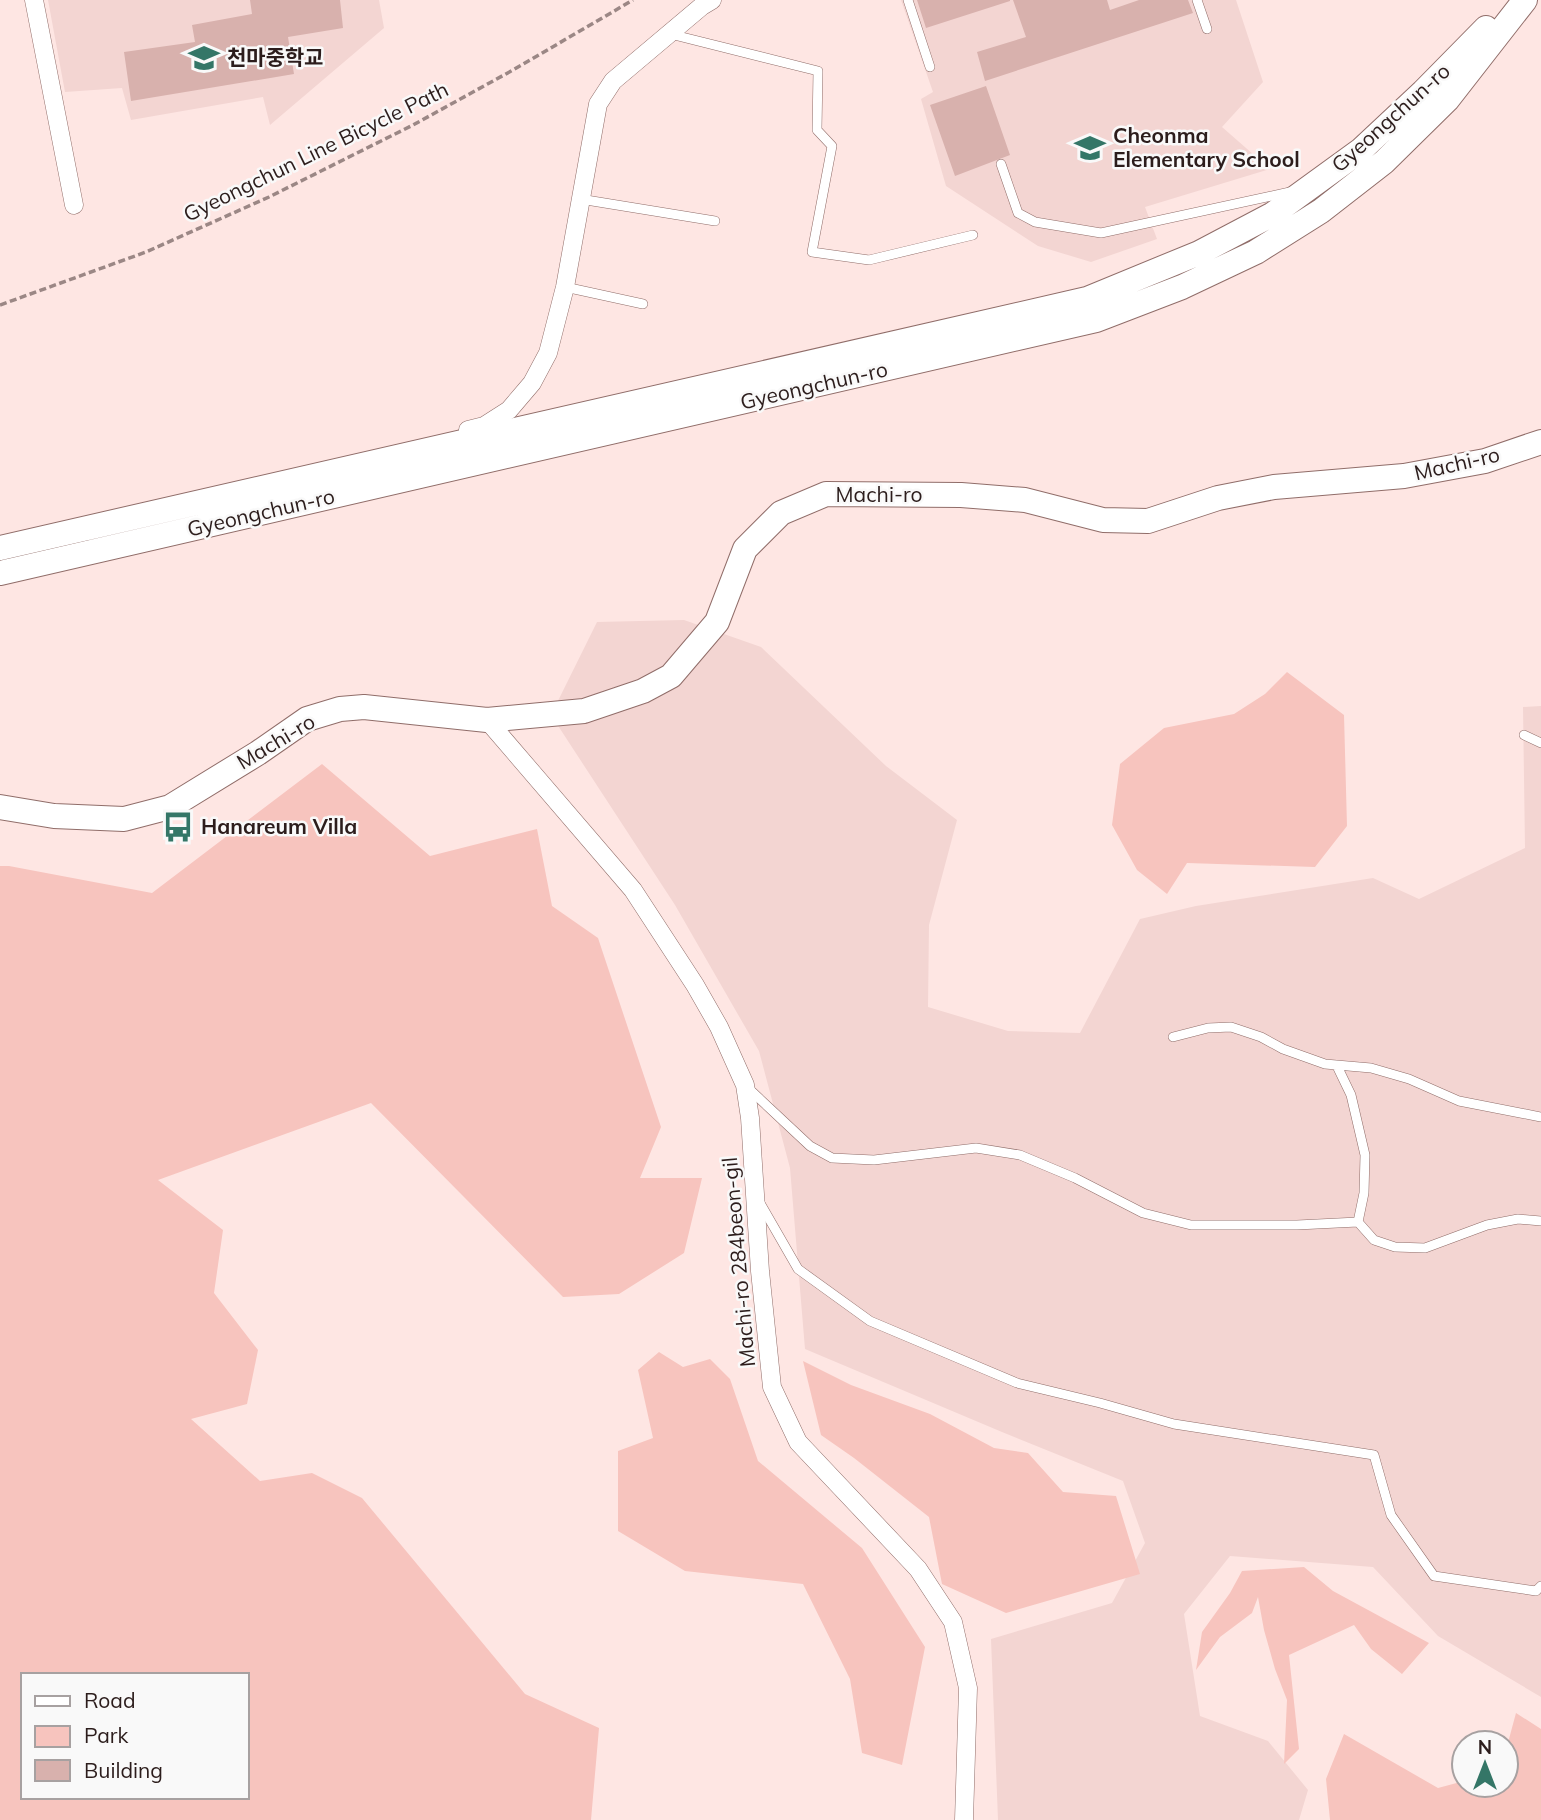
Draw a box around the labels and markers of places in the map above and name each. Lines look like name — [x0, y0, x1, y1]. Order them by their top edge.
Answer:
school or university icon: 천마중학교 — [187, 41, 221, 75]
place label: 천마중학교 — [227, 44, 324, 70]
place label: Cheonma Elementary School — [1113, 122, 1300, 172]
school or university icon: Cheonma Elementary School — [1073, 131, 1107, 165]
bus stop icon: Hanareum Villa — [161, 810, 195, 844]
place label: Hanareum Villa — [201, 813, 357, 839]

